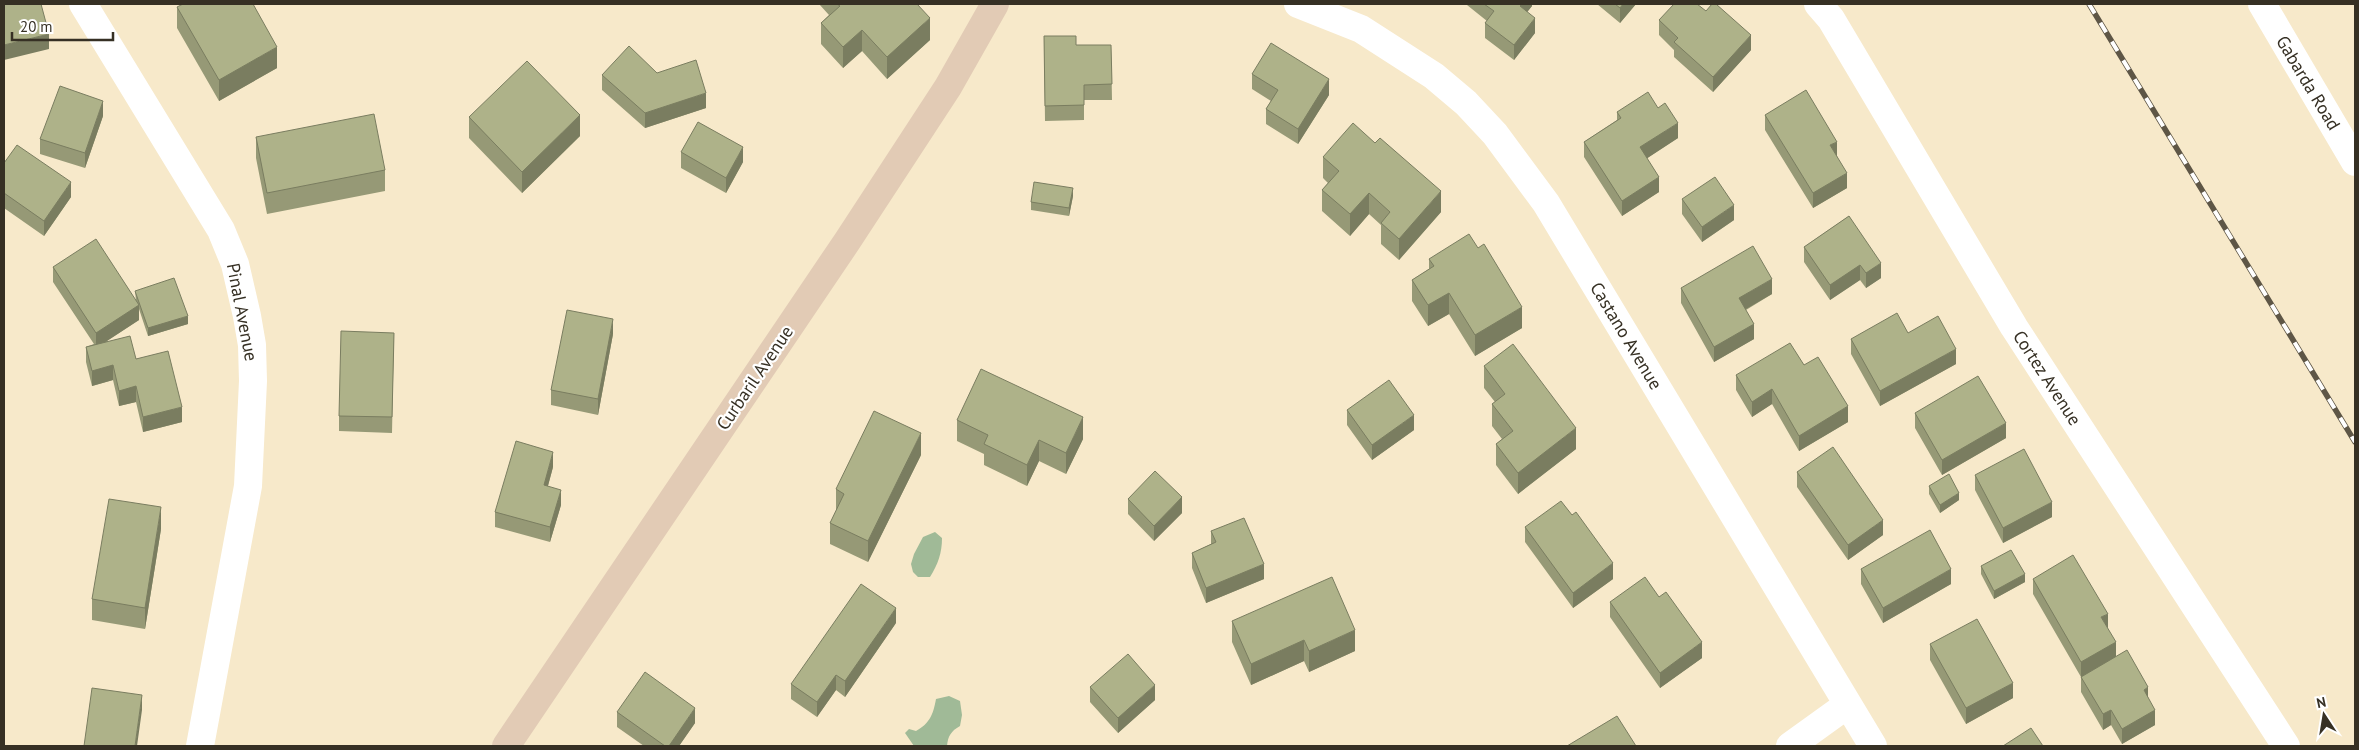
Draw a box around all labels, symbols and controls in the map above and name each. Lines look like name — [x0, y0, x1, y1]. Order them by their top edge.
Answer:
scale bar — [12, 10, 114, 42]
text: 20 m — [20, 17, 53, 36]
street label: Gabarda Road — [2271, 31, 2346, 134]
street label: Pinal Avenue — [222, 261, 263, 363]
street label: Castano Avenue — [1585, 278, 1668, 394]
street label: Curbaril Avenue — [711, 321, 798, 434]
street label: Cortez Avenue — [2008, 326, 2087, 430]
north arrow — [2299, 690, 2349, 740]
text: N — [2315, 693, 2328, 712]

